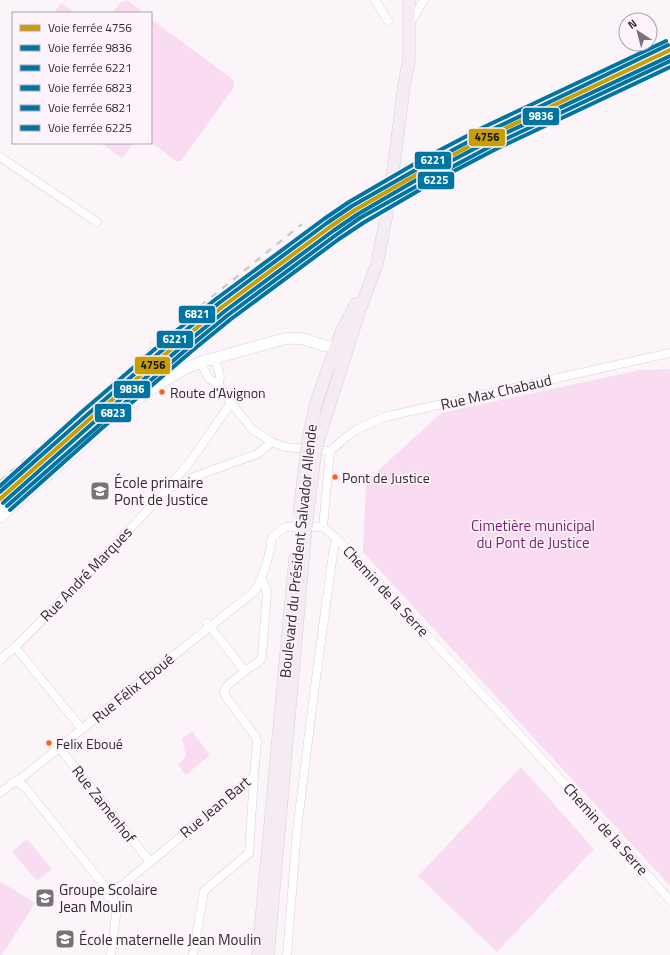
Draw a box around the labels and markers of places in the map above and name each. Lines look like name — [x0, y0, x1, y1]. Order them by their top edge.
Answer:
place label: Route d'Avignon — [170, 382, 266, 403]
marker: Route d'Avignon — [157, 387, 167, 397]
place label: Pont de Justice — [342, 467, 430, 488]
place label: École primaire Pont de Justice — [114, 471, 208, 511]
marker: Pont de Justice — [330, 472, 340, 482]
school or university icon: École primaire Pont de Justice — [89, 480, 111, 502]
place label: Felix Eboué — [56, 733, 123, 754]
marker: Felix Eboué — [44, 738, 54, 748]
place label: Groupe Scolaire Jean Moulin — [59, 878, 157, 918]
school or university icon: Groupe Scolaire Jean Moulin — [34, 887, 56, 909]
school or university icon: École maternelle Jean Moulin — [54, 928, 76, 950]
place label: École maternelle Jean Moulin — [79, 928, 261, 951]

